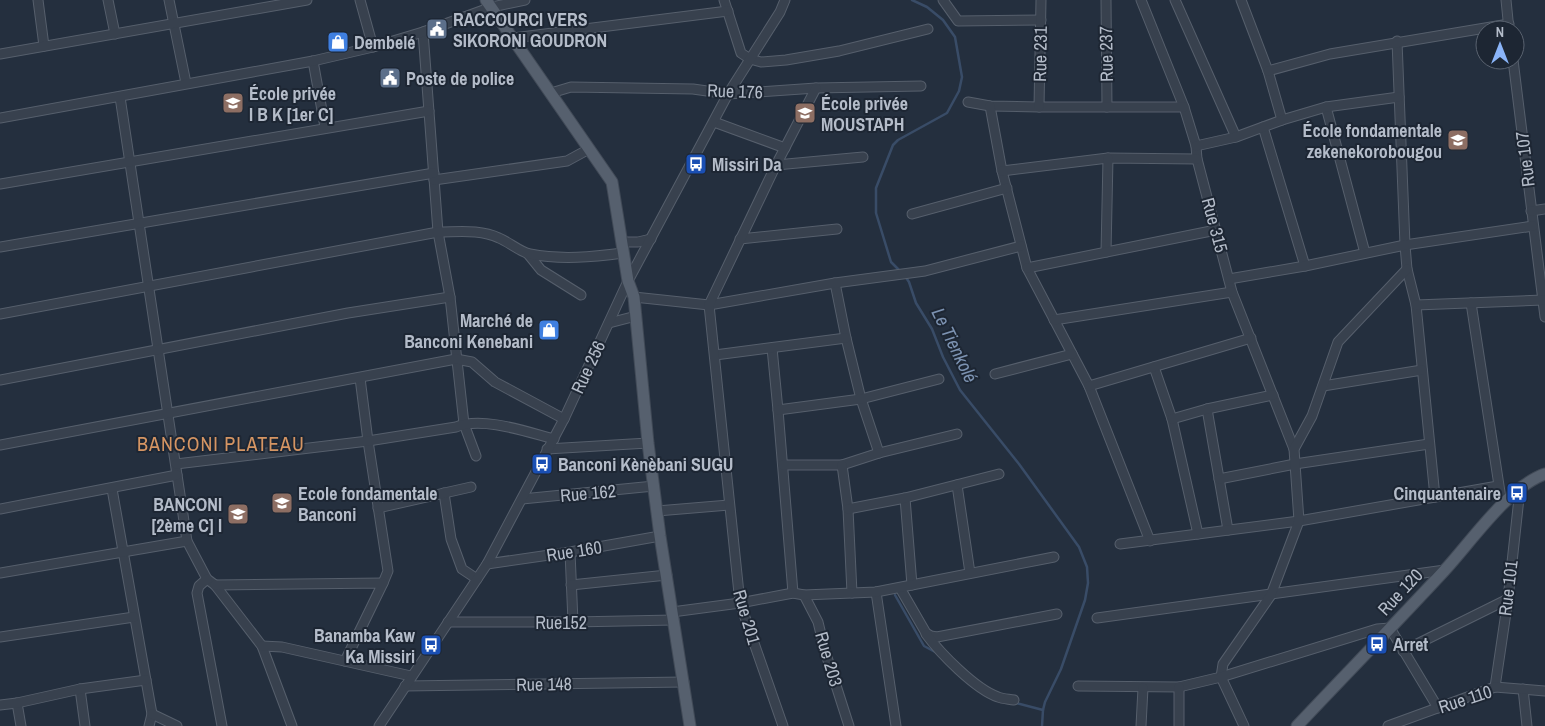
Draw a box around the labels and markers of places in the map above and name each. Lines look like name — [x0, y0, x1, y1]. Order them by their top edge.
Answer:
place label: RACCOURCI VERS SIKORONI GOUDRON — [453, 7, 607, 53]
public building icon: RACCOURCI VERS SIKORONI GOUDRON — [425, 17, 449, 41]
shop icon: Dembelé — [326, 30, 350, 54]
place label: Dembelé — [354, 30, 416, 55]
public building icon: Poste de police — [378, 66, 402, 90]
place label: Poste de police — [406, 66, 514, 91]
place label: École privée I B K [1er C] — [249, 81, 336, 127]
school or university icon: École privée I B K [1er C] — [221, 91, 245, 115]
place label: École privée MOUSTAPH — [821, 91, 908, 137]
school or university icon: École privée MOUSTAPH — [793, 101, 817, 125]
place label: École fondamentale zekenekorobougou — [1303, 118, 1442, 164]
school or university icon: École fondamentale zekenekorobougou — [1446, 128, 1470, 152]
bus stop icon: Missiri Da — [684, 152, 708, 176]
place label: Missiri Da — [712, 152, 783, 177]
place label: Marché de Banconi Kenebani — [404, 308, 533, 354]
shop icon: Marché de Banconi Kenebani — [537, 318, 561, 342]
bus stop icon: Banconi Kènèbani SUGU — [530, 452, 554, 476]
place label: Banconi Kènèbani SUGU — [558, 452, 734, 477]
place label: Ecole fondamentale Banconi — [298, 481, 437, 527]
place label: Cinquantenaire — [1394, 481, 1501, 506]
bus stop icon: Cinquantenaire — [1505, 481, 1529, 505]
school or university icon: Ecole fondamentale Banconi — [270, 491, 294, 515]
place label: BANCONI [2ème C] I — [151, 492, 222, 538]
school or university icon: BANCONI [2ème C] I — [226, 502, 250, 526]
place label: Banamba Kaw Ka Missiri — [314, 623, 416, 669]
bus stop icon: Arret — [1365, 632, 1389, 656]
place label: Arret — [1393, 632, 1428, 657]
bus stop icon: Banamba Kaw Ka Missiri — [419, 633, 443, 657]

